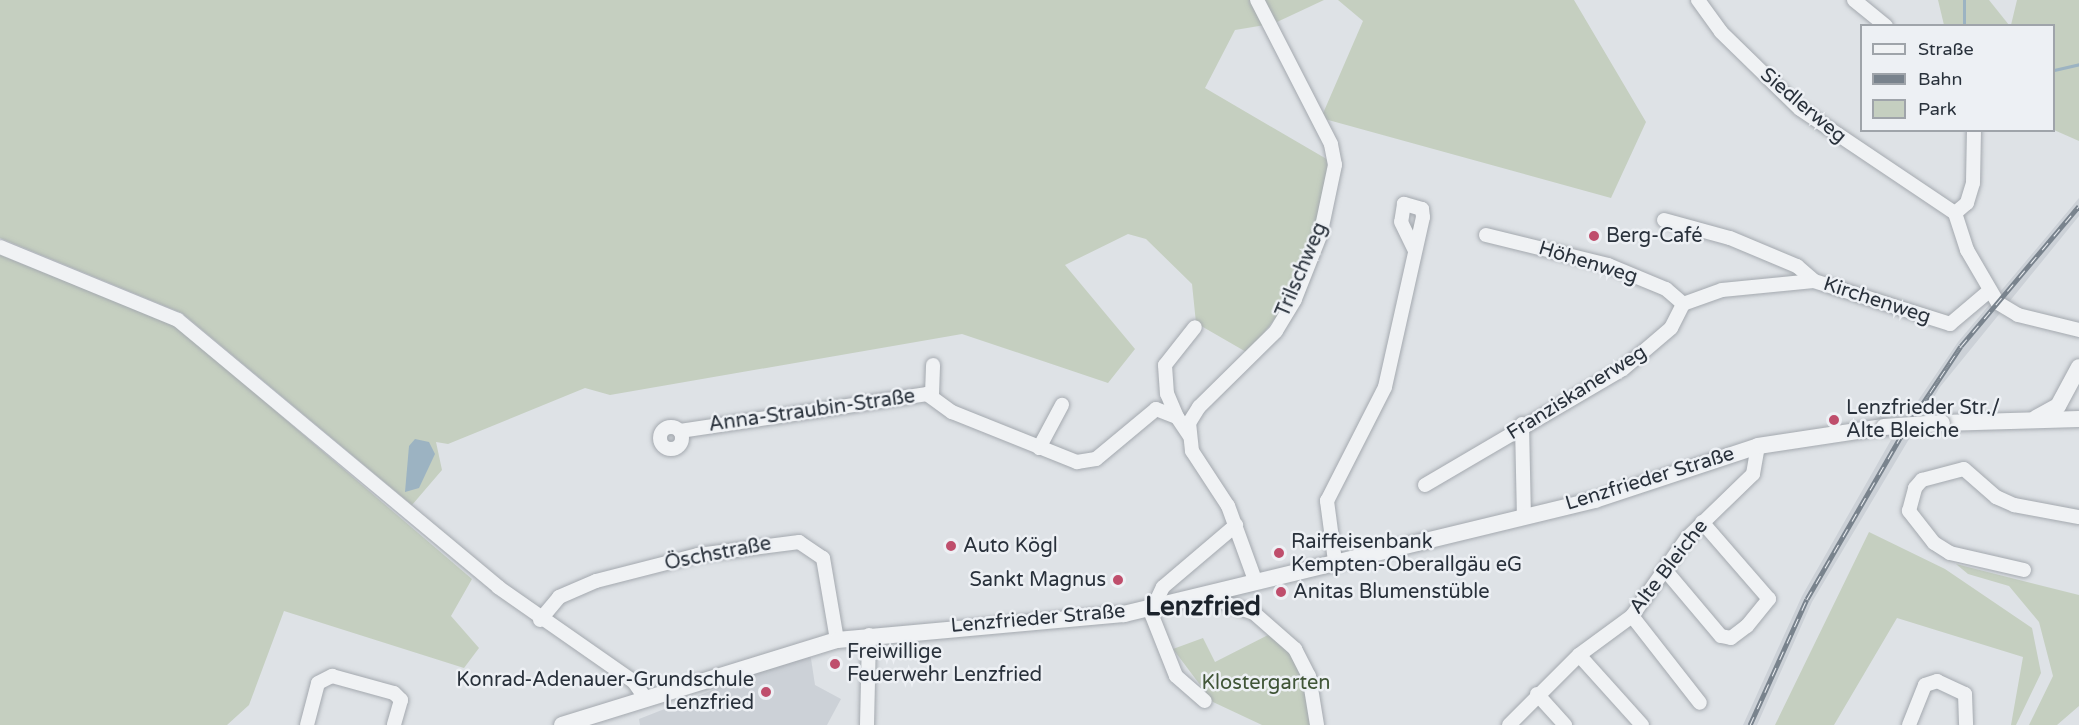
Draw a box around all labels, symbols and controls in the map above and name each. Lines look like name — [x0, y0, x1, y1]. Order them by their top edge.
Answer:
legend — [1860, 24, 2055, 132]
text: Straße — [1918, 38, 1974, 60]
street label: Siedlerweg — [1755, 63, 1851, 149]
text: Bahn — [1918, 68, 1963, 90]
text: Park — [1918, 98, 1956, 120]
street label: Trilschweg — [1271, 219, 1333, 321]
place label: Berg-Café — [1606, 224, 1702, 248]
marker: Berg-Café — [1587, 229, 1601, 243]
street label: Höhenweg — [1536, 237, 1640, 289]
street label: Kirchenweg — [1820, 272, 1934, 330]
street label: Franziskanerweg — [1503, 340, 1651, 446]
street label: Anna-Straubin-Straße — [707, 385, 917, 437]
place label: Lenzfrieder Str./ Alte Bleiche — [1846, 396, 2000, 443]
marker: Lenzfrieder Str./ Alte Bleiche — [1827, 413, 1841, 427]
street label: Lenzfrieder Straße — [1563, 442, 1737, 516]
street label: Alte Bleiche — [1625, 515, 1713, 619]
place label: Raiffeisenbank Kempten-Oberallgäu eG — [1291, 530, 1522, 577]
street label: Öschstraße — [663, 532, 773, 576]
place label: Auto Kögl — [963, 534, 1058, 558]
marker: Auto Kögl — [944, 539, 958, 553]
marker: Raiffeisenbank Kempten-Oberallgäu eG — [1272, 546, 1286, 560]
place label: Sankt Magnus — [969, 568, 1106, 592]
marker: Sankt Magnus — [1111, 573, 1125, 587]
place label: Anitas Blumenstüble — [1293, 580, 1490, 604]
marker: Anitas Blumenstüble — [1274, 585, 1288, 599]
district label: Lenzfried — [1145, 591, 1261, 623]
street label: Lenzfrieder Straße — [950, 599, 1126, 639]
place label: Freiwillige Feuerwehr Lenzfried — [847, 640, 1042, 687]
marker: Freiwillige Feuerwehr Lenzfried — [828, 657, 842, 671]
place label: Konrad-Adenauer-Grundschule Lenzfried — [456, 668, 754, 715]
park label: Klostergarten — [1202, 671, 1330, 695]
marker: Konrad-Adenauer-Grundschule Lenzfried — [759, 685, 773, 699]

